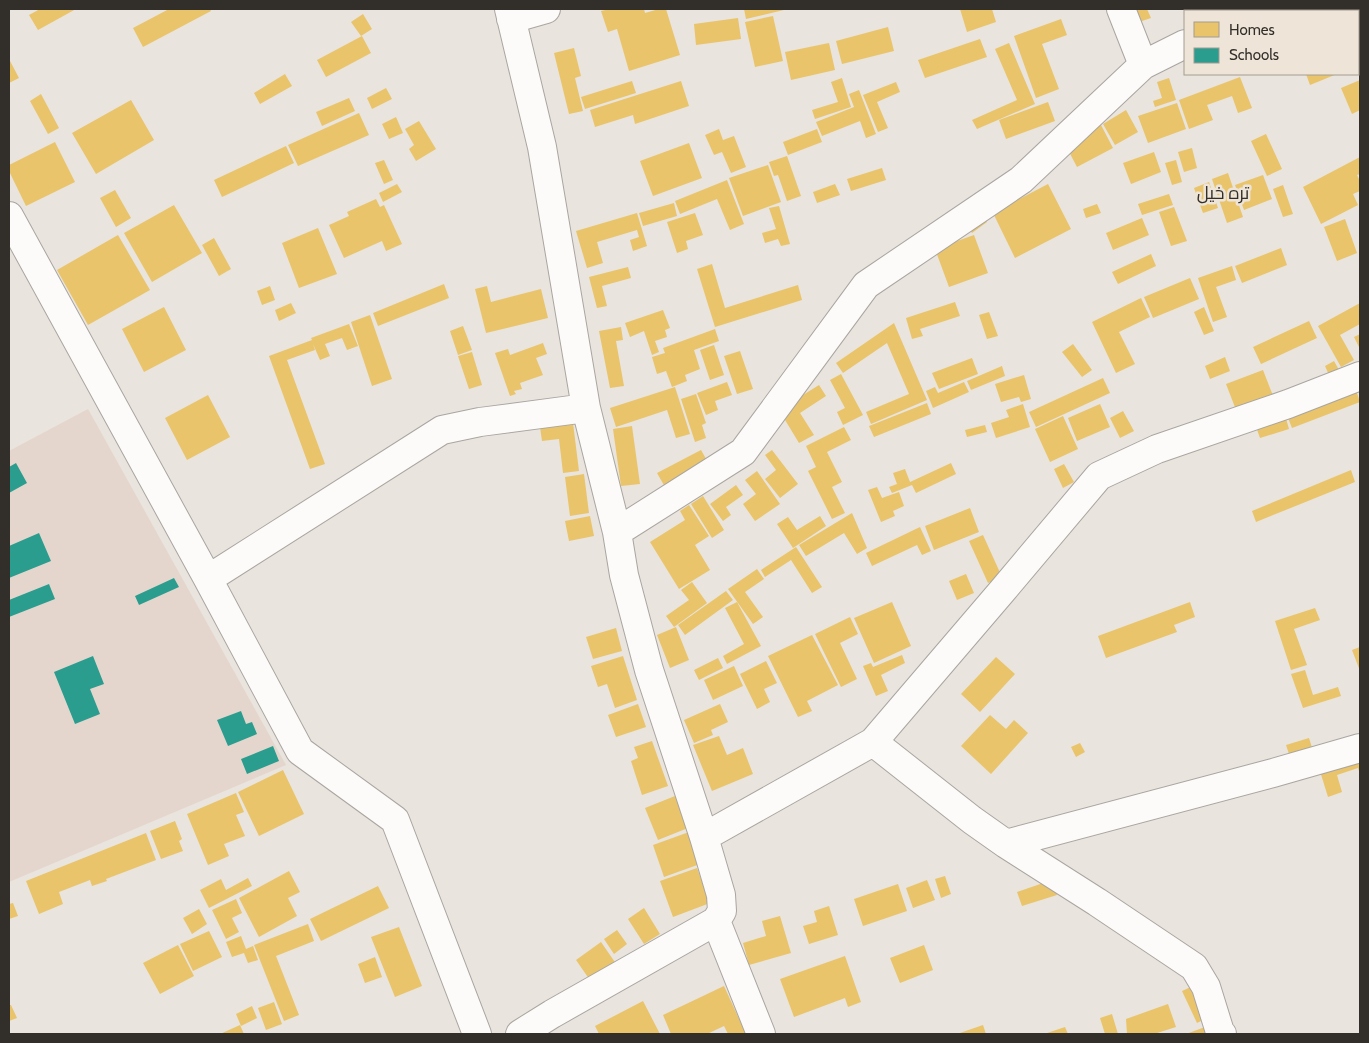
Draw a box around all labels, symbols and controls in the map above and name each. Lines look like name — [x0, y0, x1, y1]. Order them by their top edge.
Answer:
legend — [1184, 10, 1359, 75]
text: Homes — [1229, 21, 1275, 39]
text: Schools — [1229, 46, 1279, 64]
district label: تره خیل — [1197, 182, 1250, 204]

